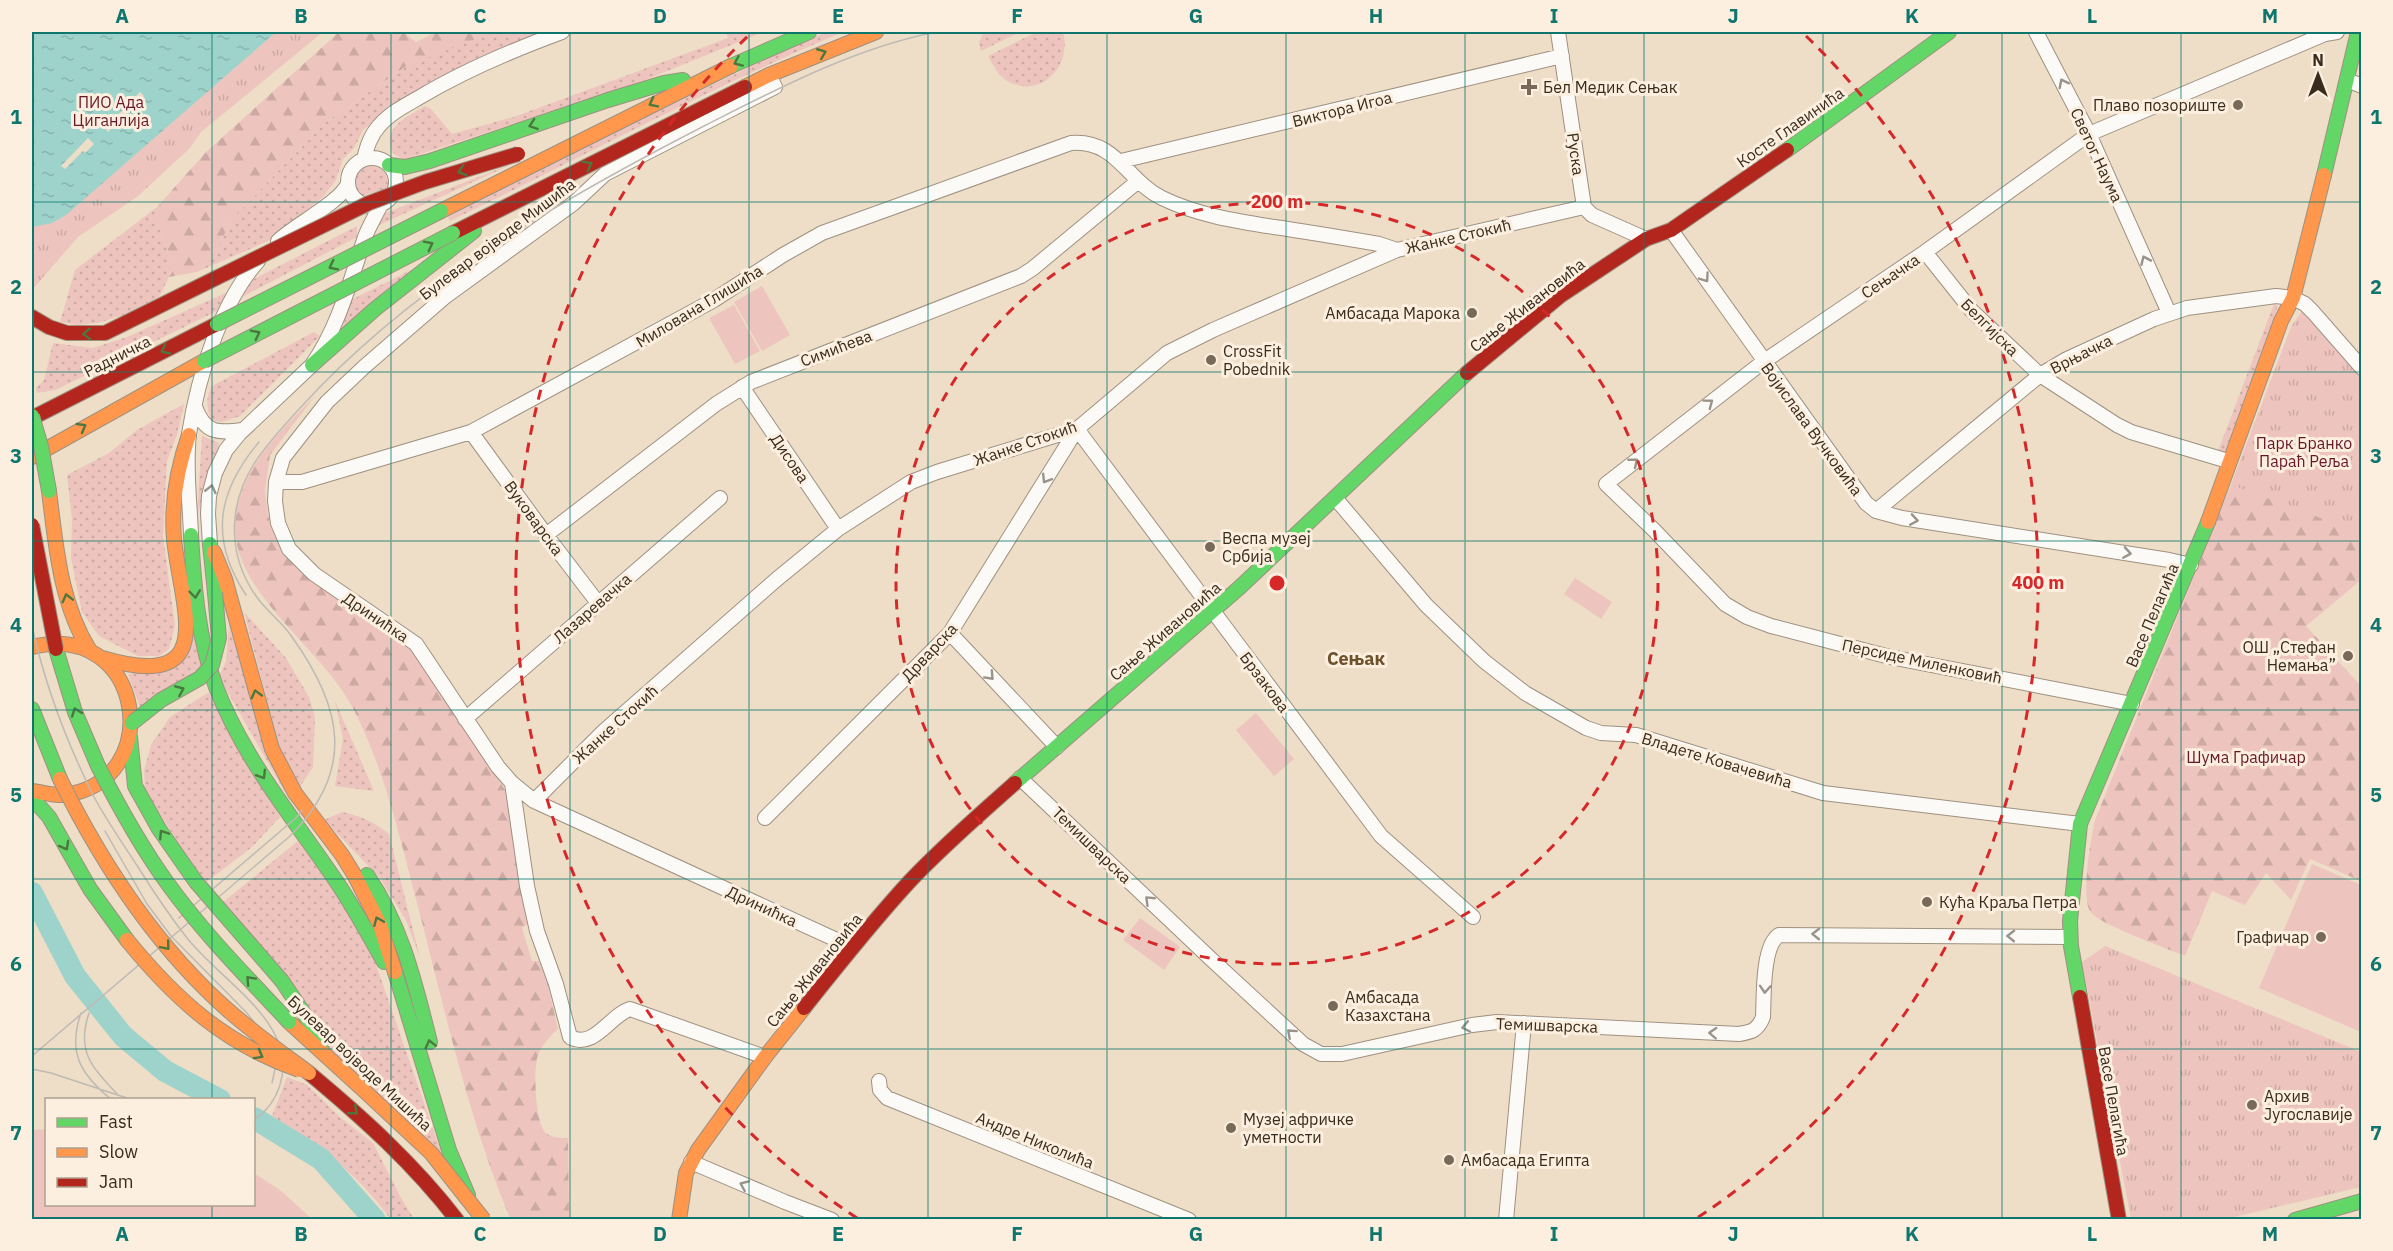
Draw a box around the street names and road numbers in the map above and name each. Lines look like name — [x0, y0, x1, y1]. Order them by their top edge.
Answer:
street label: Косте Главинића — [1733, 82, 1848, 171]
street label: Виктора Игоа — [1290, 87, 1394, 131]
street label: Светог Наума — [2066, 105, 2128, 206]
street label: Руска — [1563, 131, 1589, 177]
street label: Булевар војводе Мишића — [415, 174, 579, 304]
street label: Жанке Стокић — [1403, 214, 1513, 258]
street label: Сењачка — [1857, 249, 1923, 303]
street label: Сање Живановића — [1465, 253, 1589, 356]
street label: Милована Глишића — [632, 260, 766, 352]
street label: Белгијска — [1957, 294, 2023, 360]
street label: Симићева — [797, 325, 875, 371]
street label: Радничка — [80, 330, 154, 381]
street label: Врњачка — [2047, 330, 2116, 378]
street label: Војислава Вучковића — [1757, 358, 1867, 500]
street label: Жанке Стокић — [971, 416, 1079, 470]
street label: Дисова — [766, 429, 814, 487]
street label: Вуковарска — [500, 477, 568, 560]
street label: Васе Пелагића — [2121, 560, 2183, 670]
street label: Лазаревачка — [549, 568, 636, 647]
street label: Сање Живановића — [1105, 577, 1225, 685]
street label: Дринићка — [339, 588, 413, 647]
street label: Дрварска — [897, 618, 961, 685]
street label: Персиде Миленковић — [1840, 634, 2004, 688]
street label: Брзакова — [1236, 648, 1295, 717]
street label: Жанке Стокић — [568, 680, 662, 768]
street label: Владете Ковачевића — [1639, 728, 1795, 793]
street label: Темишварска — [1048, 802, 1136, 888]
street label: Дринићка — [724, 881, 801, 931]
street label: Сање Живановића — [762, 909, 866, 1031]
street label: Булевар војводе Мишића — [284, 991, 437, 1135]
street label: Темишварска — [1496, 1013, 1599, 1037]
street label: Васе Пелагића — [2095, 1045, 2134, 1158]
street label: Андре Николића — [973, 1107, 1097, 1173]

